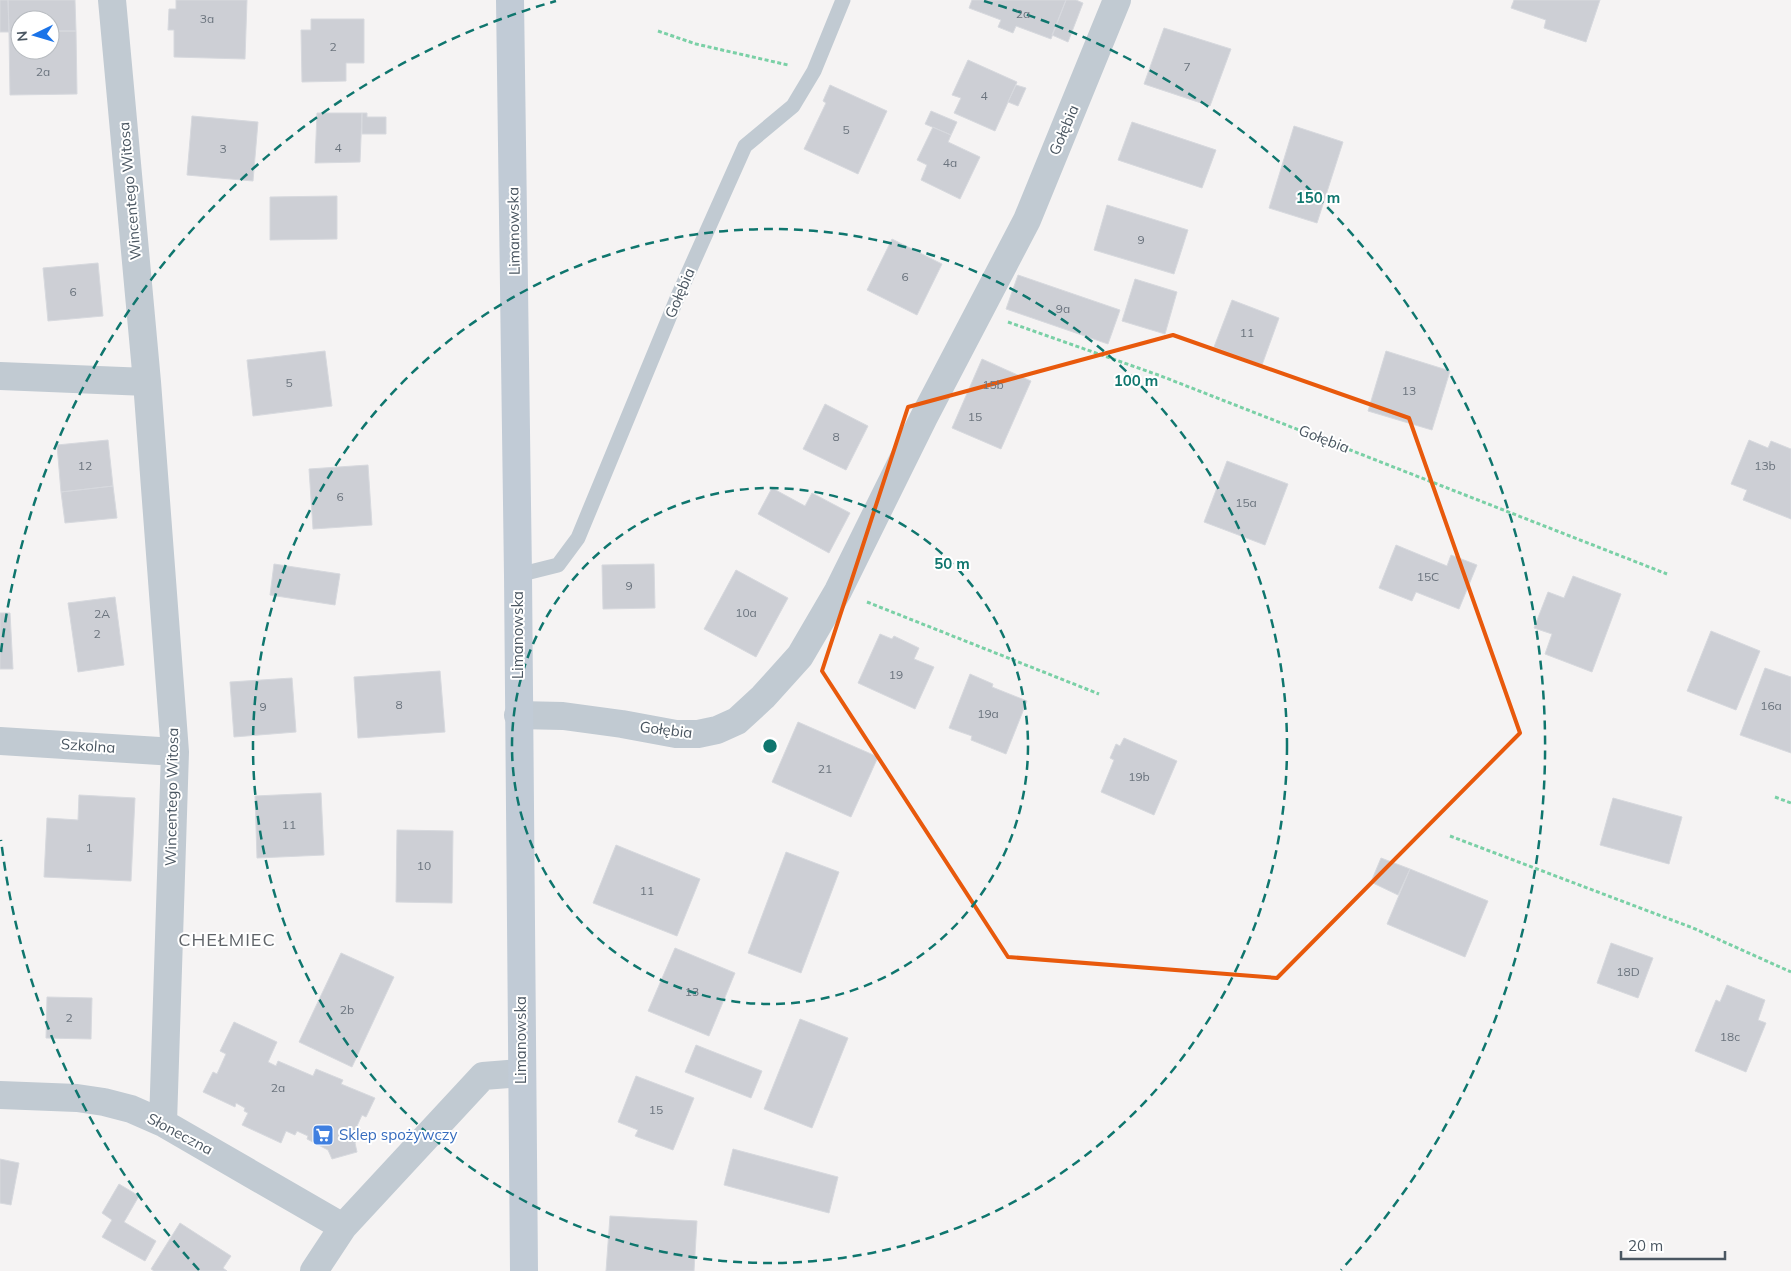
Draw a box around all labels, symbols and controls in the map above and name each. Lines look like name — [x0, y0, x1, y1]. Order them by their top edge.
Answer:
house number: 2a — [1016, 6, 1030, 21]
north arrow — [10, 10, 60, 60]
house number: 3a — [200, 11, 214, 26]
text: N — [13, 30, 31, 42]
house number: 2 — [329, 39, 337, 54]
house number: 7 — [1183, 59, 1191, 74]
house number: 2a — [36, 64, 50, 79]
house number: 4 — [980, 88, 988, 103]
street label: Gołębia — [1044, 102, 1083, 158]
street label: Wincentego Witosa — [114, 121, 145, 261]
house number: 5 — [842, 122, 850, 137]
house number: 4 — [334, 140, 342, 155]
house number: 3 — [219, 141, 227, 156]
house number: 4a — [943, 155, 957, 170]
street label: Limanowska — [503, 187, 524, 275]
text: 150 m — [1296, 188, 1340, 207]
house number: 9 — [1137, 232, 1145, 247]
street label: Gołębia — [660, 265, 699, 321]
house number: 6 — [901, 269, 909, 284]
house number: 6 — [69, 284, 77, 299]
house number: 9a — [1056, 301, 1070, 316]
house number: 11 — [1240, 325, 1254, 340]
text: 100 m — [1114, 371, 1158, 390]
house number: 5 — [285, 375, 293, 390]
house number: 15b — [982, 377, 1004, 392]
house number: 13 — [1402, 383, 1416, 398]
house number: 15 — [968, 409, 982, 424]
street label: Gołębia — [1296, 420, 1352, 457]
house number: 8 — [832, 429, 840, 444]
house number: 12 — [78, 458, 92, 473]
house number: 13b — [1754, 458, 1776, 473]
house number: 6 — [336, 489, 344, 504]
house number: 15a — [1235, 495, 1257, 510]
text: 50 m — [934, 554, 970, 573]
house number: 15C — [1417, 569, 1439, 584]
house number: 9 — [625, 578, 633, 593]
street label: Limanowska — [508, 591, 527, 679]
house number: 10a — [735, 605, 757, 620]
house number: 2A — [94, 606, 110, 621]
house number: 2 — [93, 626, 101, 641]
house number: 19 — [889, 667, 903, 682]
house number: 8 — [395, 697, 403, 712]
house number: 16a — [1760, 698, 1782, 713]
house number: 9 — [259, 699, 267, 714]
house number: 19a — [977, 706, 999, 721]
street label: Gołębia — [639, 717, 693, 742]
street label: Wincentego Witosa — [161, 728, 182, 866]
street label: Szkolna — [60, 734, 116, 757]
centre of rings — [761, 737, 779, 755]
house number: 21 — [818, 761, 832, 776]
house number: 19b — [1128, 769, 1150, 784]
house number: 11 — [282, 817, 296, 832]
house number: 1 — [85, 840, 93, 855]
house number: 10 — [417, 858, 431, 873]
house number: 11 — [640, 883, 654, 898]
district label: CHEŁMIEC — [178, 928, 276, 951]
house number: 18D — [1616, 964, 1640, 979]
house number: 13 — [685, 984, 699, 999]
street label: Limanowska — [511, 996, 530, 1084]
house number: 2b — [340, 1002, 354, 1017]
house number: 2 — [65, 1010, 73, 1025]
house number: 18c — [1720, 1029, 1740, 1044]
house number: 2a — [271, 1080, 285, 1095]
house number: 15 — [649, 1102, 663, 1117]
street label: Słoneczna — [144, 1108, 216, 1159]
supermarket icon: Sklep spożywczy — [311, 1123, 335, 1147]
place label: Sklep spożywczy — [339, 1125, 457, 1144]
scale bar — [1621, 1228, 1725, 1260]
text: 20 m — [1628, 1236, 1663, 1255]

